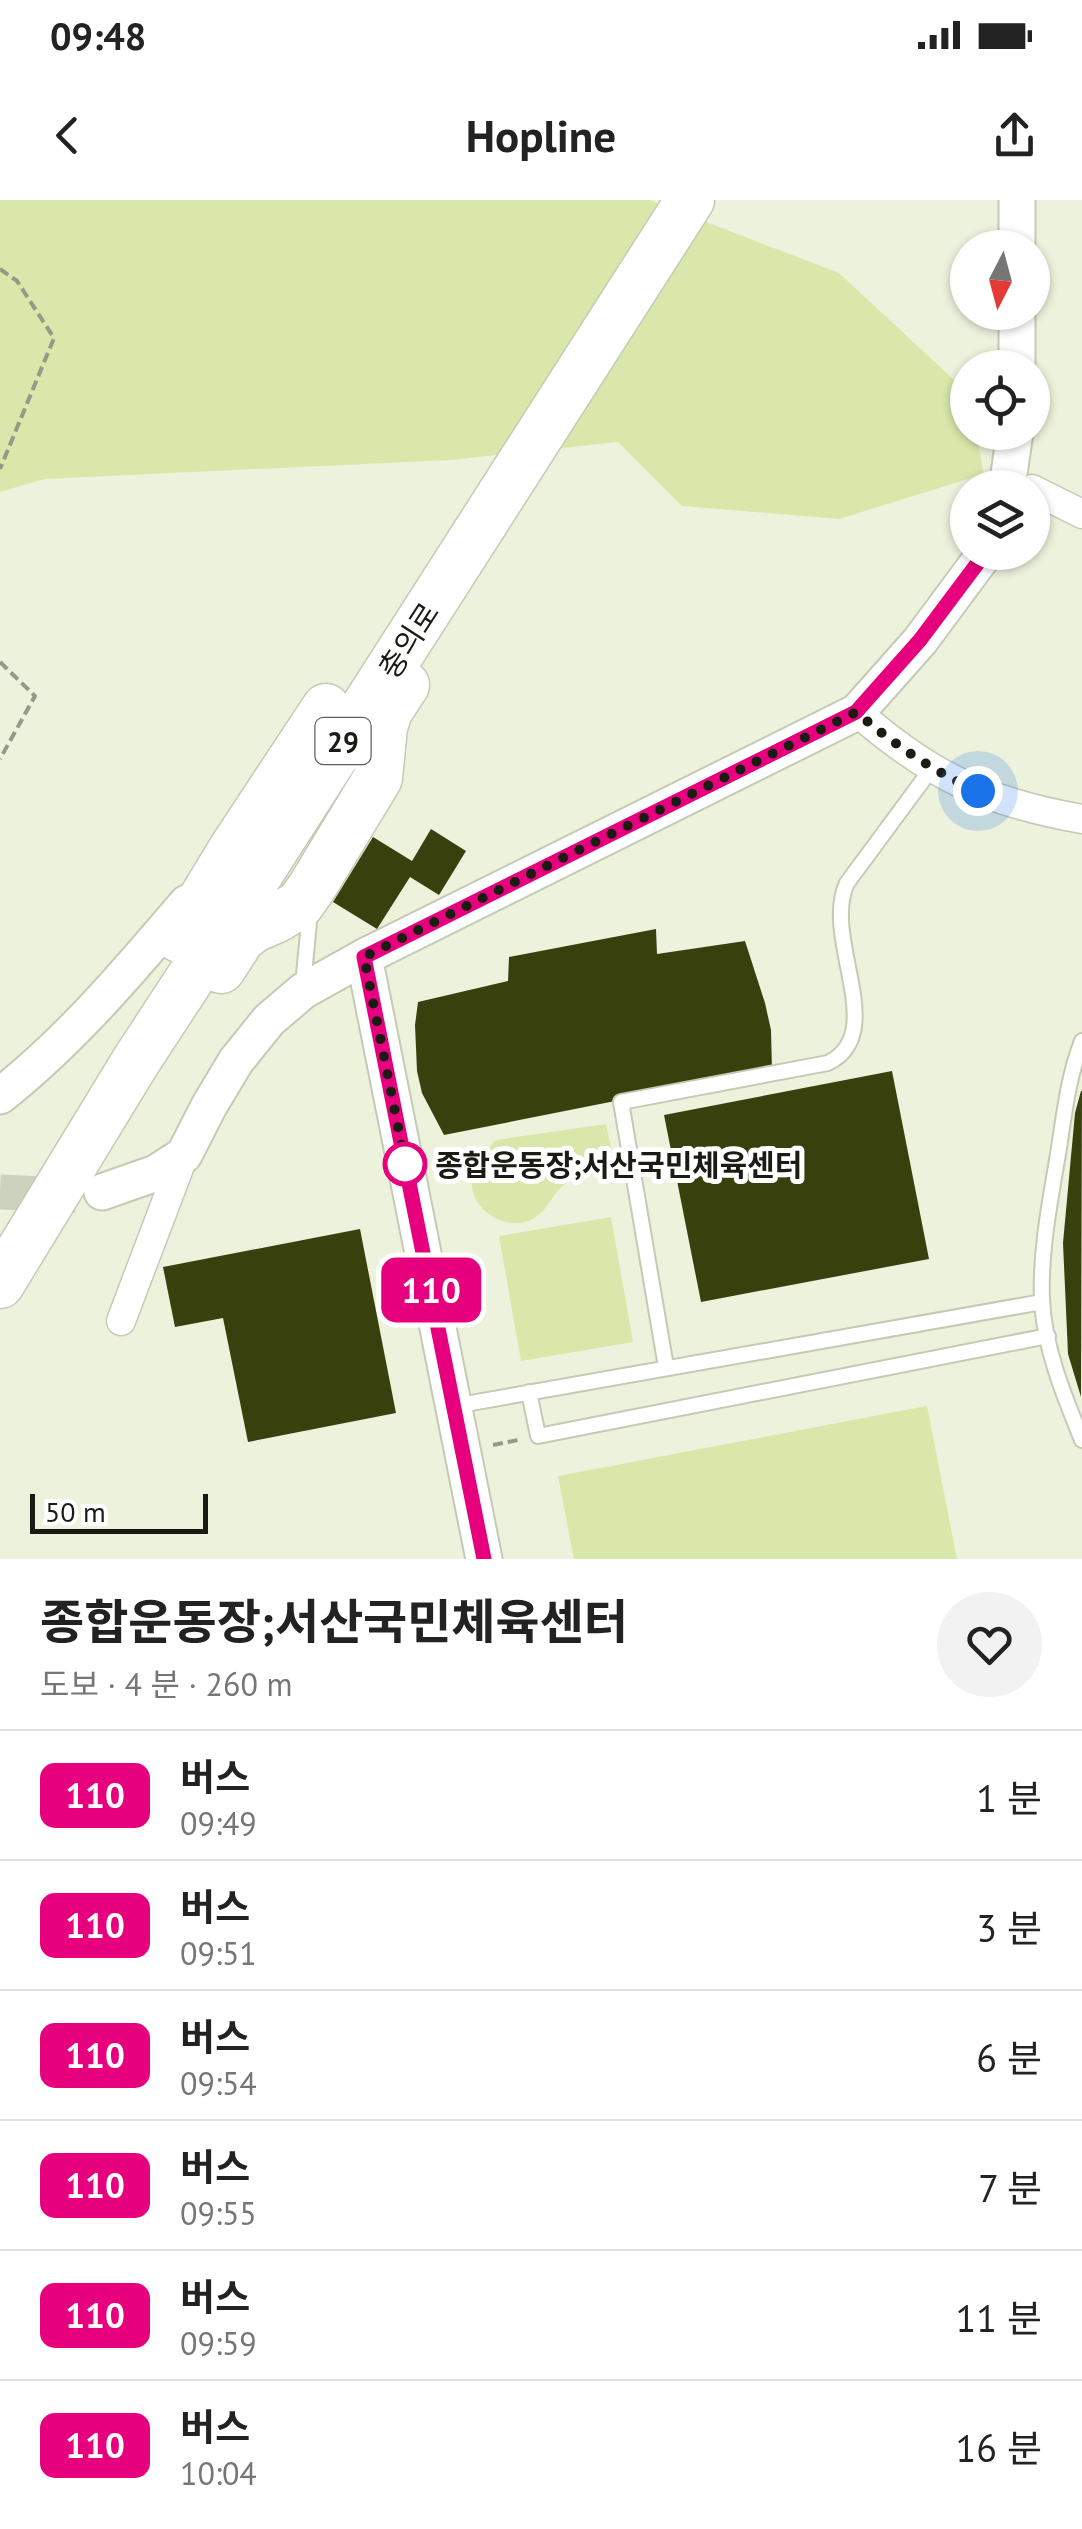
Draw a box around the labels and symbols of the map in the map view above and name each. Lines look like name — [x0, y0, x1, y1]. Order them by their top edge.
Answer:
north arrow — [950, 230, 1050, 330]
street label: 충의로 — [369, 595, 447, 685]
road number: 29 — [316, 718, 370, 764]
your location — [953, 766, 1003, 816]
marker: 종합운동장;서산국민체육센터 — [384, 1143, 426, 1185]
place label: 종합운동장;서산국민체육센터 — [435, 1145, 803, 1184]
line badge: 110 — [374, 1258, 488, 1322]
scale bar — [30, 1489, 208, 1534]

